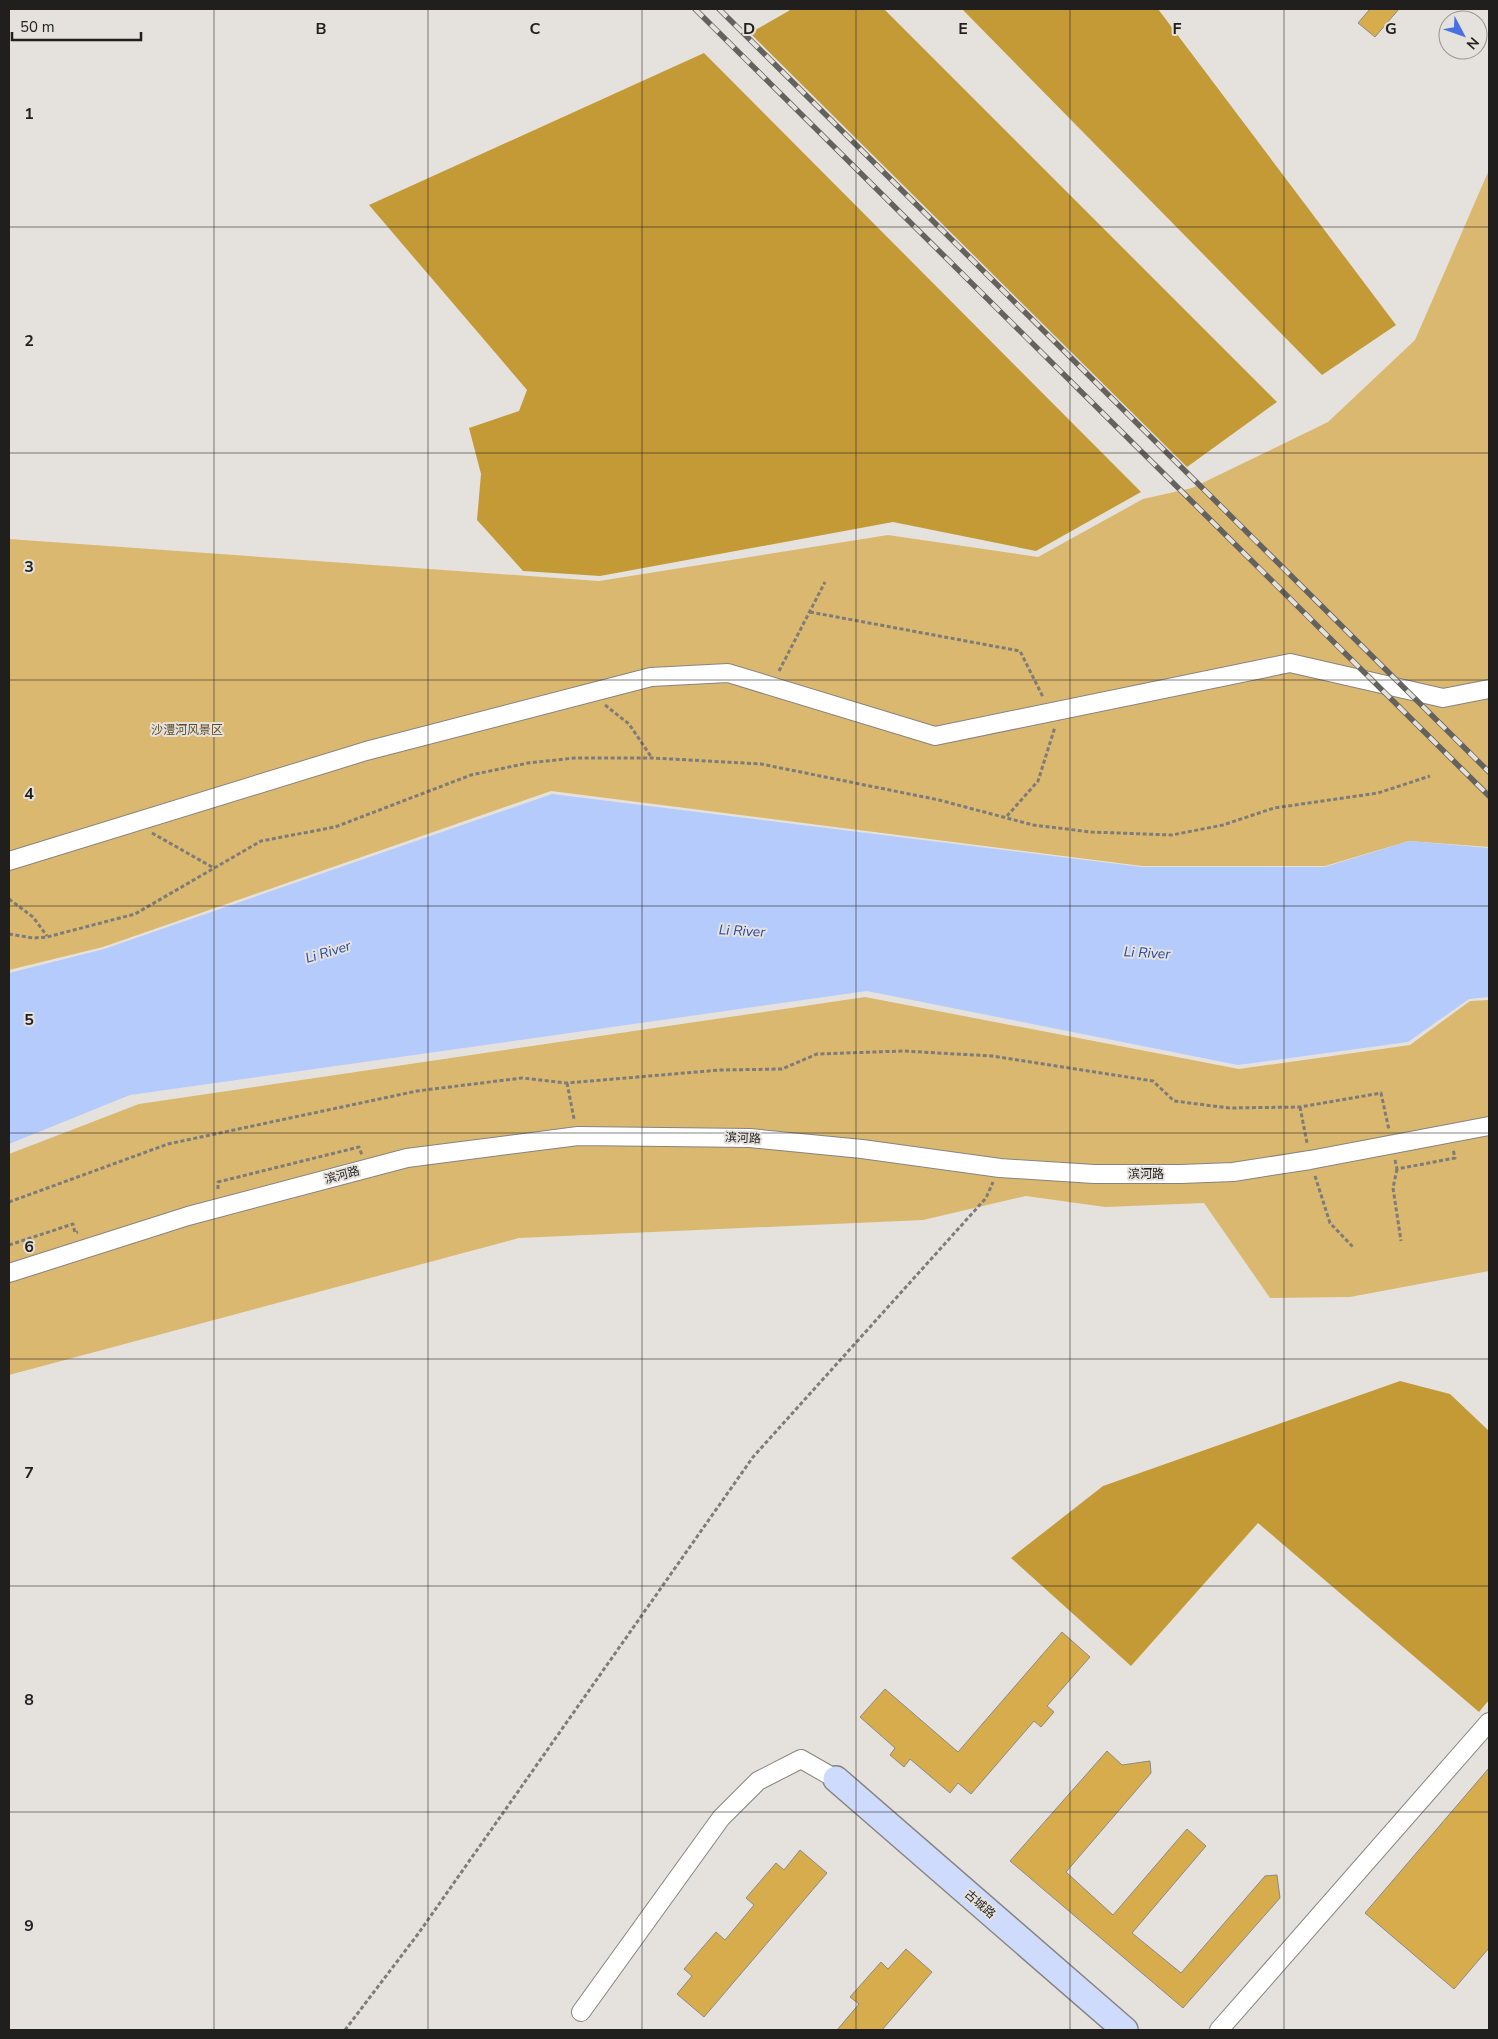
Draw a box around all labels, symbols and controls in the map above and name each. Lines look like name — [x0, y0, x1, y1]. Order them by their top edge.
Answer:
scale bar — [12, 10, 141, 42]
north arrow — [1438, 10, 1488, 60]
text: 50 m — [20, 17, 55, 37]
text: B — [315, 18, 327, 40]
text: C — [530, 18, 541, 40]
text: D — [743, 18, 755, 40]
text: E — [958, 18, 968, 40]
text: F — [1173, 18, 1182, 40]
text: G — [1385, 18, 1397, 40]
text: N — [1462, 33, 1483, 53]
text: 1 — [24, 103, 34, 125]
text: 2 — [24, 330, 34, 352]
text: 3 — [24, 556, 34, 578]
park label: 沙澧河风景区 — [151, 722, 223, 738]
text: 4 — [24, 783, 34, 805]
water label: Li River — [718, 920, 767, 942]
water label: Li River — [303, 936, 354, 968]
water label: Li River — [1123, 942, 1172, 964]
text: 5 — [24, 1009, 34, 1031]
street label: 滨河路 — [725, 1129, 761, 1147]
street label: 滨河路 — [323, 1163, 361, 1187]
street label: 滨河路 — [1128, 1166, 1164, 1182]
text: 6 — [24, 1236, 34, 1258]
text: 7 — [24, 1462, 34, 1484]
text: 8 — [24, 1689, 34, 1711]
street label: 古城路 — [961, 1886, 999, 1922]
text: 9 — [24, 1915, 34, 1937]

